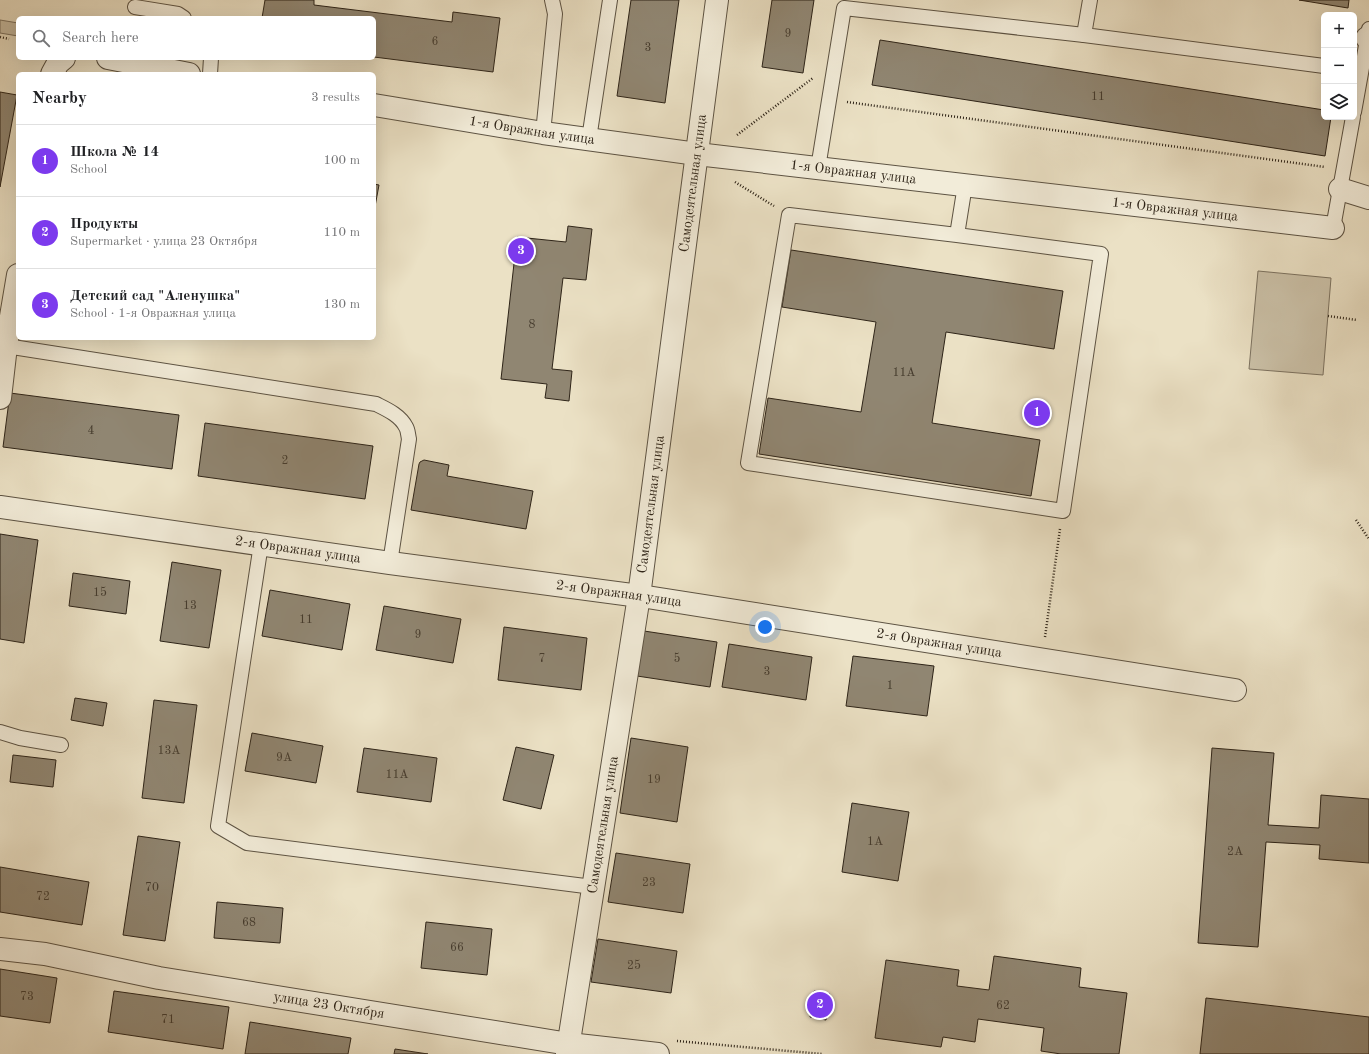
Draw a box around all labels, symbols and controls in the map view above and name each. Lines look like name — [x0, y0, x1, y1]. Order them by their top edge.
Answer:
map controls — [1321, 12, 1357, 120]
button: + — [1321, 12, 1357, 48]
search box — [16, 16, 376, 60]
icon: search — [30, 27, 52, 49]
house number: 9 — [785, 28, 791, 40]
text: Search here — [62, 31, 139, 46]
house number: 6 — [432, 36, 439, 48]
house number: 3 — [645, 42, 651, 54]
button: − — [1321, 48, 1357, 84]
button: layers — [1321, 84, 1357, 120]
text: Nearby — [32, 90, 87, 107]
text: 3 results — [311, 91, 360, 104]
house number: 11 — [1091, 91, 1105, 103]
street label: Самодеятельная улица — [677, 113, 709, 253]
street label: 1-я Овражная улица — [468, 114, 596, 147]
text: Школа № 14 — [70, 145, 159, 160]
text: 1 — [41, 154, 49, 167]
text: 100 m — [323, 154, 360, 167]
street label: 1-я Овражная улица — [789, 158, 917, 186]
text: School — [70, 163, 107, 176]
street label: 1-я Овражная улица — [1111, 195, 1239, 224]
text: Продукты — [70, 217, 138, 232]
text: 2 — [41, 226, 49, 239]
text: 110 m — [323, 226, 360, 239]
text: Supermarket · улица 23 Октября — [70, 235, 257, 248]
pin: 3 — [508, 236, 534, 266]
text: Детский сад "Аленушка" — [70, 289, 240, 304]
text: 3 — [41, 298, 49, 311]
text: 130 m — [323, 298, 360, 311]
text: School · 1-я Овражная улица — [70, 307, 236, 320]
house number: 8 — [529, 319, 536, 331]
house number: 11А — [892, 367, 916, 379]
pin: 1 — [1024, 398, 1050, 428]
house number: 4 — [88, 425, 95, 437]
street label: Самодеятельная улица — [635, 434, 667, 574]
house number: 2 — [282, 455, 288, 467]
street label: 2-я Овражная улица — [234, 534, 362, 566]
street label: 2-я Овражная улица — [555, 578, 683, 609]
house number: 15 — [93, 586, 107, 599]
house number: 13 — [183, 600, 197, 612]
house number: 11 — [299, 614, 313, 626]
your location — [755, 617, 775, 637]
street label: 2-я Овражная улица — [875, 626, 1003, 660]
house number: 9 — [415, 629, 421, 641]
house number: 5 — [674, 652, 681, 665]
house number: 7 — [539, 653, 545, 665]
house number: 3 — [764, 666, 770, 678]
house number: 1 — [887, 680, 893, 692]
house number: 13А — [157, 745, 181, 757]
house number: 9А — [276, 752, 292, 764]
street label: Самодеятельная улица — [585, 755, 621, 895]
house number: 11А — [385, 769, 409, 781]
house number: 19 — [647, 774, 661, 786]
house number: 1А — [867, 836, 883, 848]
house number: 2А — [1227, 846, 1243, 858]
house number: 23 — [642, 877, 656, 889]
house number: 70 — [145, 882, 159, 894]
house number: 72 — [36, 891, 50, 903]
house number: 68 — [242, 917, 256, 929]
house number: 66 — [450, 942, 464, 954]
house number: 25 — [627, 959, 641, 972]
street label: улица 23 Октября — [273, 990, 386, 1021]
pin: 2 — [807, 990, 833, 1020]
house number: 73 — [20, 991, 34, 1003]
house number: 62 — [996, 1000, 1010, 1012]
house number: 71 — [161, 1014, 175, 1026]

